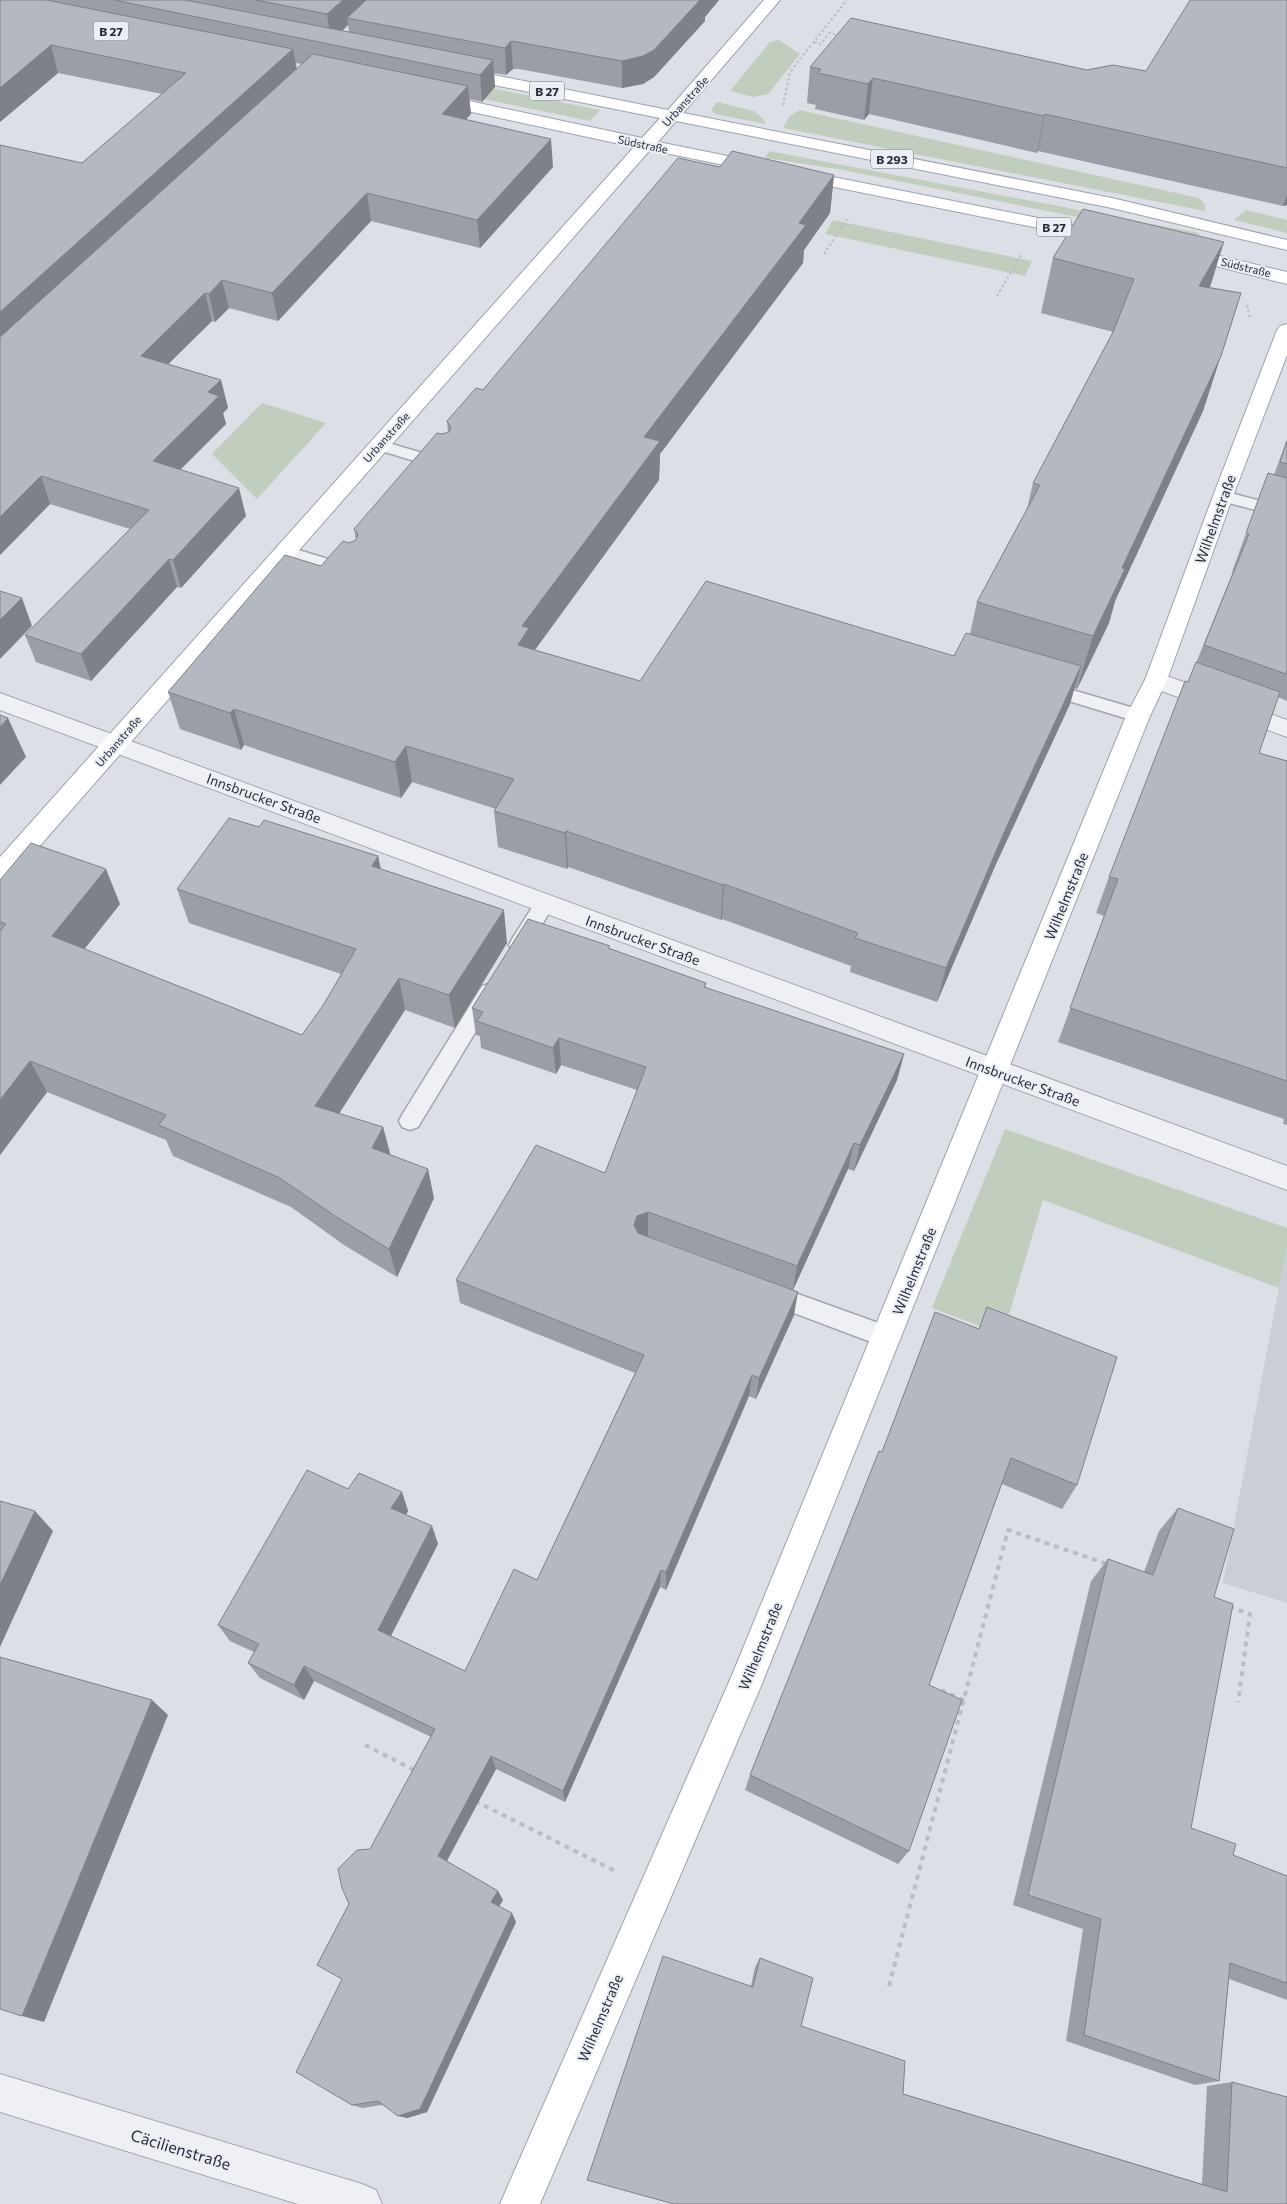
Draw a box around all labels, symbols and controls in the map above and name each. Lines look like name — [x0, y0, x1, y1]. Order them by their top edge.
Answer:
road number: B 27 — [94, 22, 128, 40]
street label: Urbanstraße — [659, 73, 711, 129]
road number: B 27 — [530, 82, 564, 100]
street label: Südstraße — [617, 132, 669, 156]
road number: B 293 — [871, 150, 913, 168]
road number: B 27 — [1036, 218, 1072, 236]
street label: Südstraße — [1220, 255, 1272, 280]
street label: Urbanstraße — [360, 409, 412, 465]
street label: Wilhelmstraße — [1191, 472, 1239, 566]
street label: Urbanstraße — [92, 713, 144, 769]
street label: Innsbrucker Straße — [205, 769, 323, 827]
street label: Wilhelmstraße — [1041, 850, 1091, 942]
street label: Innsbrucker Straße — [584, 911, 702, 969]
street label: Innsbrucker Straße — [964, 1052, 1082, 1110]
street label: Wilhelmstraße — [889, 1225, 939, 1317]
street label: Wilhelmstraße — [735, 1600, 785, 1692]
street label: Wilhelmstraße — [574, 1972, 626, 2064]
street label: Cäcilienstraße — [129, 2125, 233, 2173]

